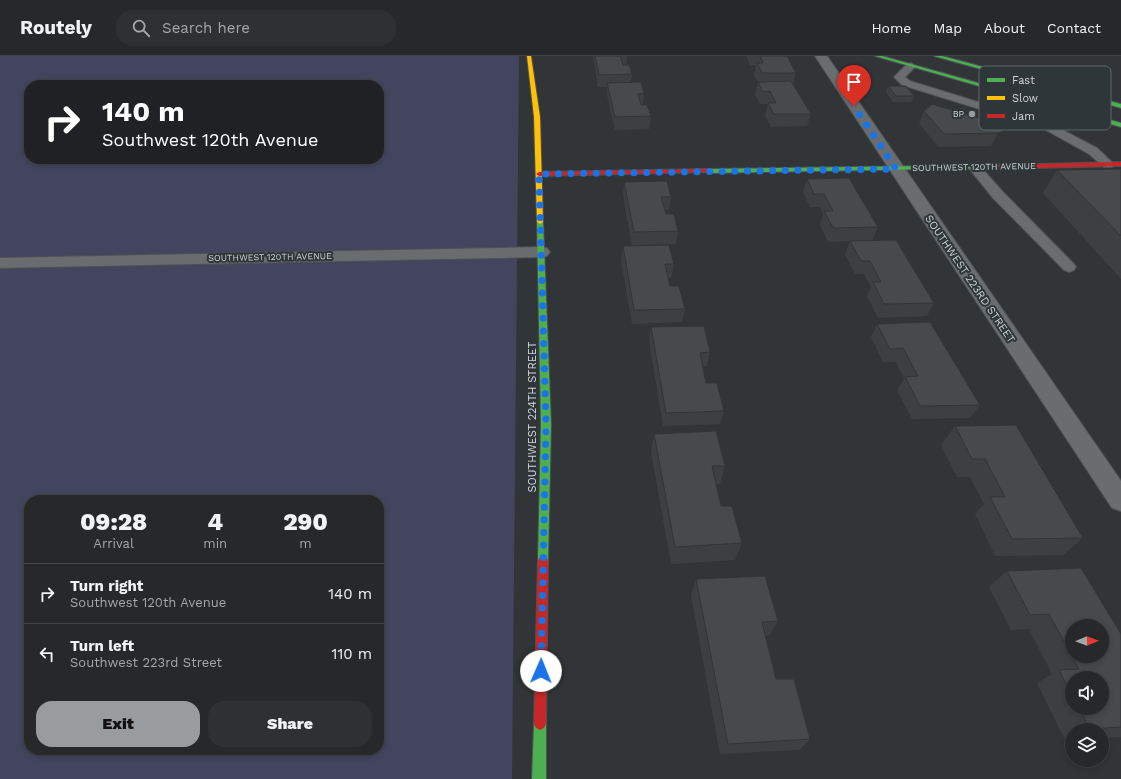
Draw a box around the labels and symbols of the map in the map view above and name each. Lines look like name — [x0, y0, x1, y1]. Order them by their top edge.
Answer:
pin — [837, 65, 871, 106]
legend — [979, 66, 1111, 130]
text: Fast — [1012, 74, 1035, 87]
text: Slow — [1012, 92, 1038, 105]
place label: BP — [953, 109, 965, 119]
marker: BP — [967, 109, 977, 119]
text: Jam — [1012, 110, 1035, 123]
street label: SOUTHWEST 120TH AVENUE — [912, 161, 1036, 173]
street label: SOUTHWEST 223RD STREET — [922, 212, 1018, 346]
street label: SOUTHWEST 120TH AVENUE — [208, 251, 332, 263]
street label: SOUTHWEST 224TH STREET — [526, 341, 539, 493]
north arrow — [1065, 619, 1109, 663]
position arrow — [520, 650, 562, 692]

